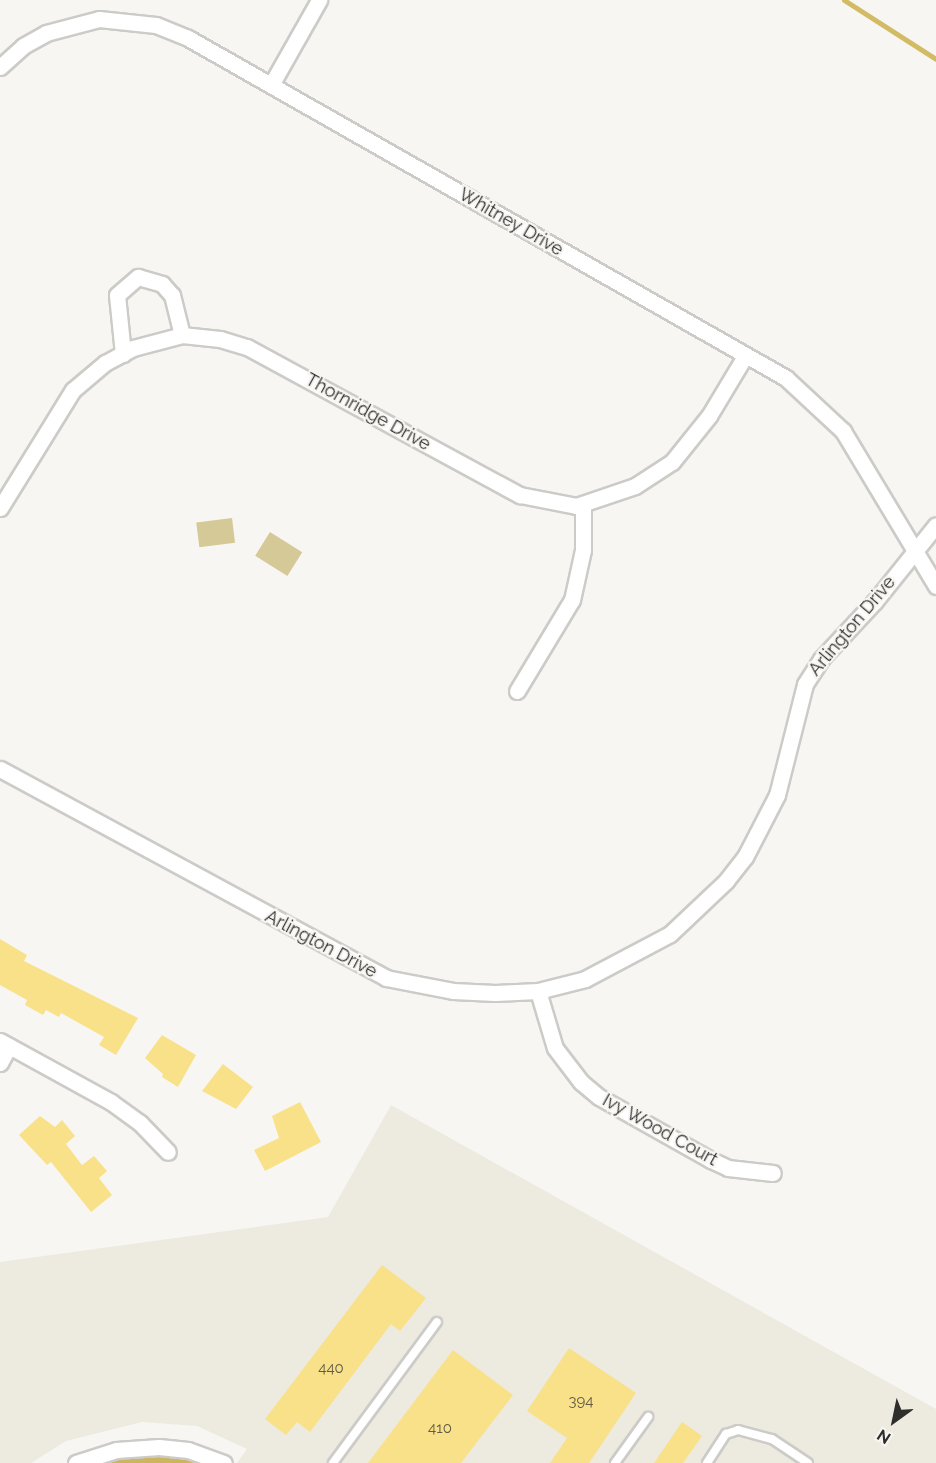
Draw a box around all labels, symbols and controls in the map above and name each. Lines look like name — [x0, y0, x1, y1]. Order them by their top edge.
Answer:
street label: Whitney Drive — [455, 183, 567, 261]
street label: Thornridge Drive — [302, 369, 434, 455]
street label: Arlington Drive — [804, 572, 900, 680]
street label: Arlington Drive — [261, 905, 381, 983]
street label: Ivy Wood Court — [598, 1089, 722, 1171]
house number: 440 — [318, 1360, 344, 1378]
north arrow — [864, 1391, 924, 1451]
house number: 394 — [569, 1393, 593, 1411]
house number: 410 — [428, 1420, 452, 1438]
text: N — [874, 1425, 894, 1448]

